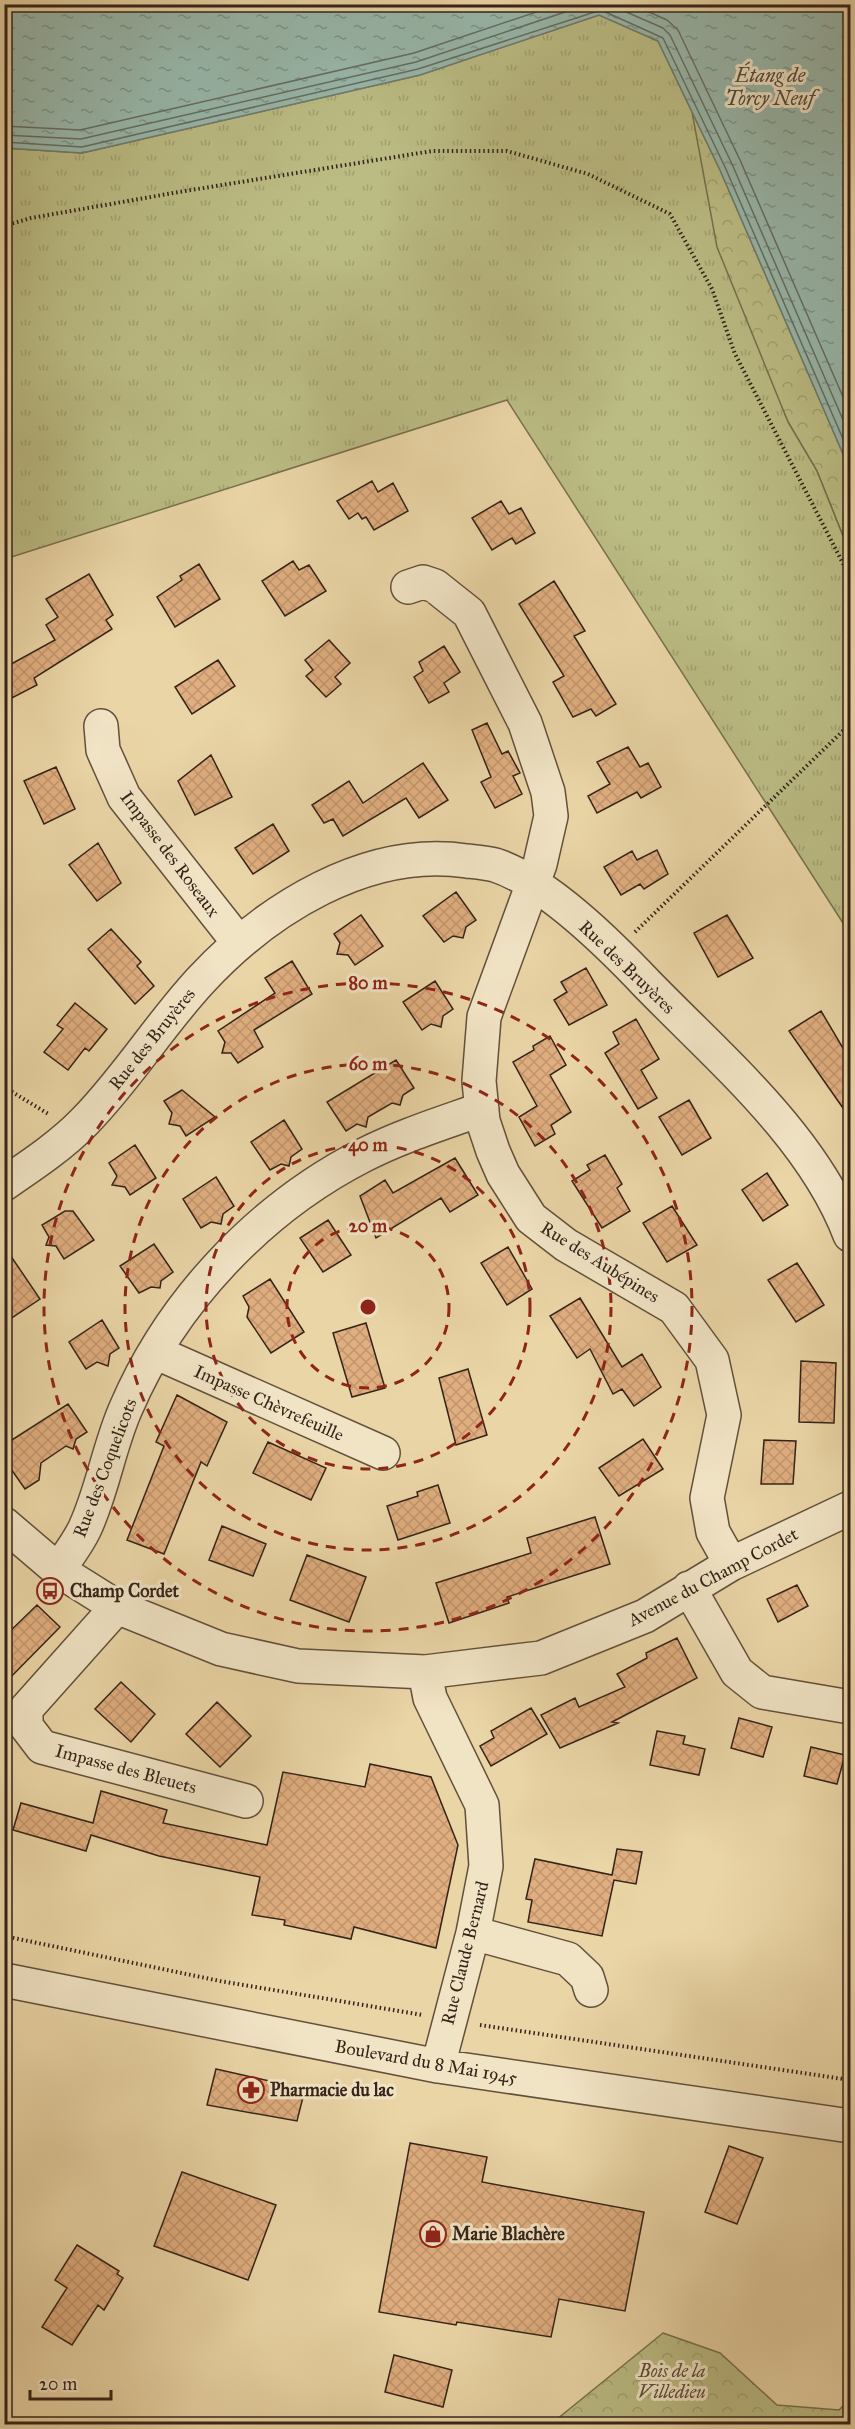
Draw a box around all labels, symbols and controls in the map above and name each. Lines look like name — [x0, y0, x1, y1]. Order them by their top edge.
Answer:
water label: Étang de Torcy Neuf — [725, 61, 820, 110]
street label: Impasse des Roseaux — [116, 787, 224, 921]
street label: Rue des Bruyères — [574, 916, 680, 1018]
text: 80 m — [348, 972, 388, 994]
street label: Rue des Bruyères — [104, 983, 200, 1095]
text: 60 m — [349, 1053, 388, 1075]
text: 40 m — [348, 1134, 389, 1157]
text: 20 m — [349, 1215, 388, 1237]
street label: Rue des Aubépines — [537, 1217, 663, 1307]
centre of rings — [358, 1297, 378, 1317]
street label: Impasse Chèvrefeuille — [191, 1360, 347, 1446]
street label: Rue des Coquelicots — [68, 1395, 143, 1541]
street label: Avenue du Champ Cordet — [623, 1523, 802, 1632]
bus stop icon: Champ Cordet — [35, 1576, 65, 1606]
place label: Champ Cordet — [70, 1580, 180, 1603]
street label: Impasse des Bleuets — [53, 1740, 199, 1798]
street label: Rue Claude Bernard — [436, 1879, 494, 2027]
street label: Boulevard du 8 Mai 1945 — [333, 2035, 519, 2089]
pharmacy icon: Pharmacie du lac — [236, 2075, 266, 2105]
place label: Pharmacie du lac — [270, 2079, 394, 2101]
shop icon: Marie Blachère — [418, 2219, 448, 2249]
place label: Marie Blachère — [452, 2223, 565, 2245]
park label: Bois de la Villedieu — [638, 2360, 706, 2403]
scale bar — [30, 2363, 111, 2401]
text: 20 m — [39, 2373, 77, 2395]

